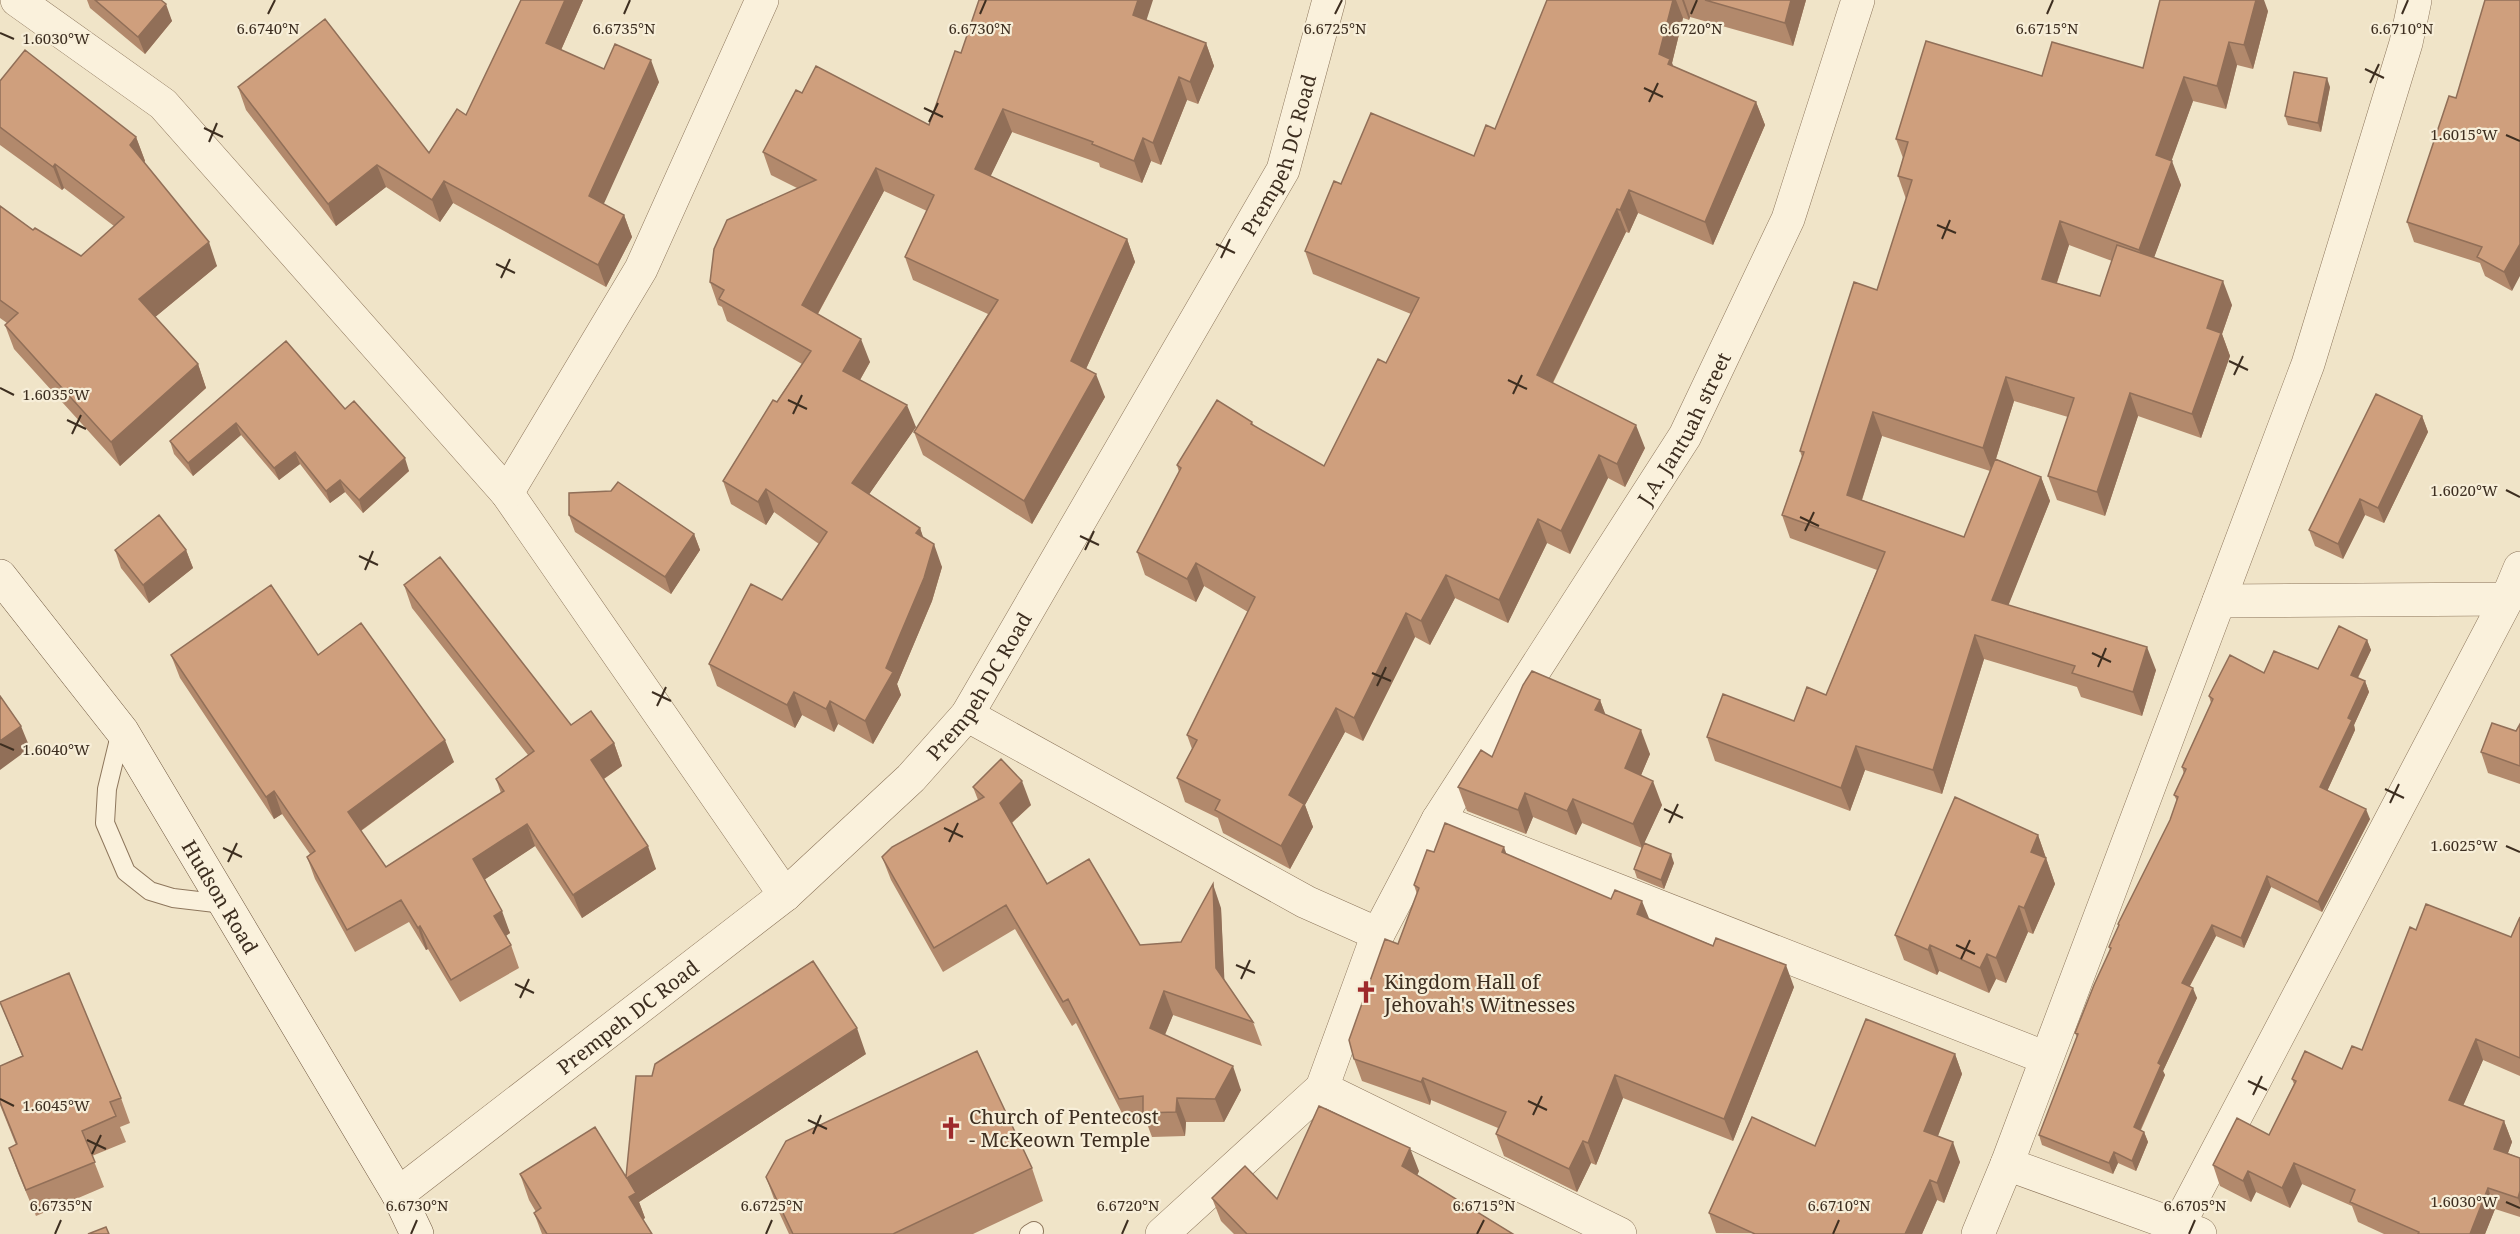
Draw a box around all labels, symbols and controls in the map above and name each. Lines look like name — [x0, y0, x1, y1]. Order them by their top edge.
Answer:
text: 6.6740°N — [236, 18, 300, 38]
text: 6.6735°N — [592, 18, 656, 38]
text: 6.6730°N — [948, 18, 1012, 38]
text: 6.6725°N — [1303, 18, 1367, 38]
text: 6.6720°N — [1659, 18, 1723, 38]
text: 6.6715°N — [2015, 18, 2079, 38]
text: 6.6710°N — [2370, 18, 2434, 38]
text: 1.6030°W — [22, 28, 90, 48]
street label: Prempeh DC Road — [1235, 71, 1322, 240]
text: 1.6015°W — [2430, 124, 2498, 144]
street label: J.A. Jantuah street — [1630, 348, 1736, 511]
text: 1.6035°W — [22, 384, 90, 404]
text: 1.6020°W — [2430, 480, 2498, 500]
street label: Prempeh DC Road — [920, 607, 1037, 765]
text: 1.6040°W — [22, 739, 90, 759]
street label: Hudson Road — [176, 835, 265, 958]
text: 1.6025°W — [2430, 835, 2498, 855]
street label: Prempeh DC Road — [551, 953, 704, 1080]
place label: Kingdom Hall of Jehovah's Witnesses — [1383, 968, 1575, 1018]
church icon: Kingdom Hall of Jehovah's Witnesses — [1353, 979, 1379, 1005]
text: 1.6045°W — [22, 1095, 90, 1115]
place label: Church of Pentecost - McKeown Temple — [969, 1103, 1159, 1153]
church icon: Church of Pentecost - McKeown Temple — [938, 1115, 964, 1141]
text: 1.6030°W — [2430, 1191, 2498, 1211]
text: 6.6735°N — [29, 1195, 93, 1215]
text: 6.6730°N — [385, 1195, 449, 1215]
text: 6.6725°N — [740, 1195, 804, 1215]
text: 6.6720°N — [1096, 1195, 1160, 1215]
text: 6.6715°N — [1452, 1195, 1516, 1215]
text: 6.6710°N — [1807, 1195, 1871, 1215]
text: 6.6705°N — [2163, 1195, 2227, 1215]

